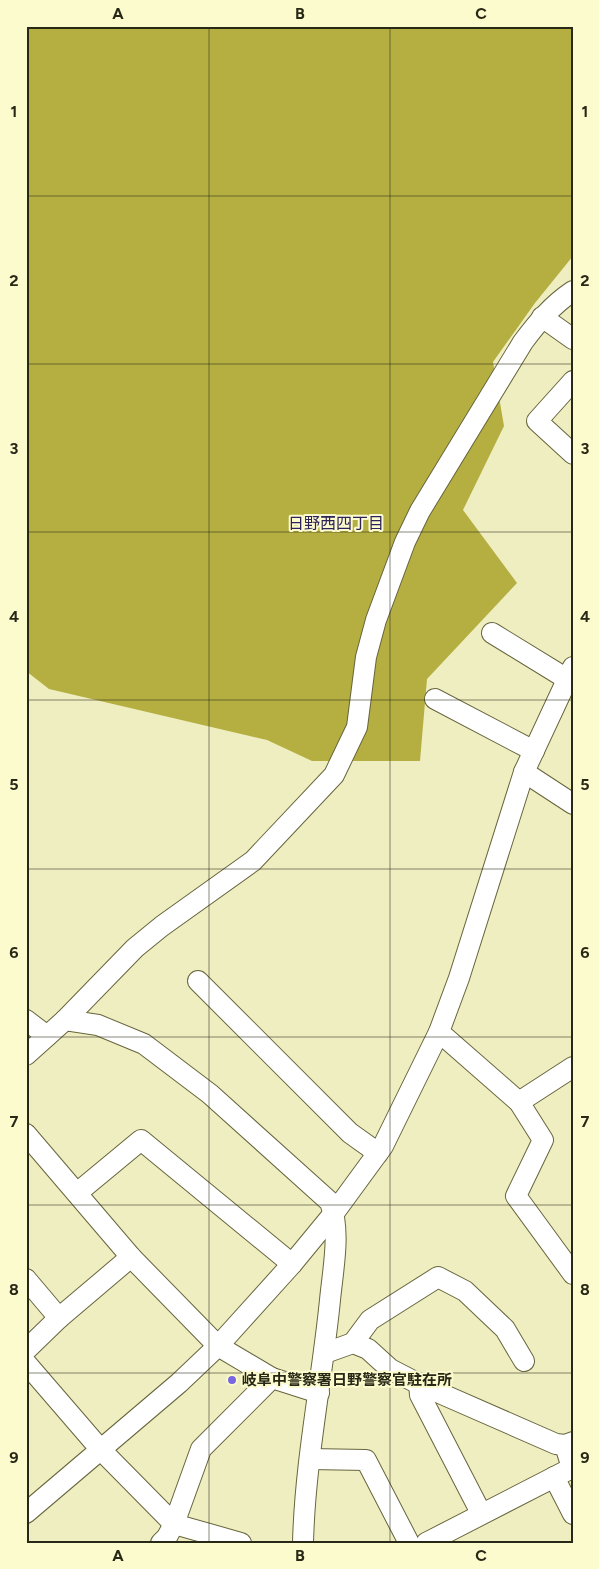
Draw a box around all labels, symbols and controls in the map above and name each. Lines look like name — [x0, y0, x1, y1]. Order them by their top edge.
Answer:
text: A — [112, 4, 124, 23]
text: B — [295, 4, 305, 23]
text: C — [475, 4, 487, 23]
text: 1 — [11, 102, 17, 121]
text: 1 — [582, 102, 588, 121]
text: 2 — [9, 271, 19, 290]
text: 2 — [580, 271, 590, 290]
text: 3 — [10, 439, 19, 458]
text: 3 — [581, 439, 590, 458]
district label: 日野西四丁目 — [288, 514, 384, 533]
text: 4 — [9, 607, 19, 626]
text: 4 — [580, 607, 590, 626]
text: 5 — [9, 775, 19, 794]
text: 5 — [580, 775, 590, 794]
text: 6 — [9, 943, 19, 962]
text: 6 — [580, 943, 590, 962]
text: 7 — [10, 1112, 19, 1131]
text: 7 — [581, 1112, 590, 1131]
text: 8 — [9, 1280, 19, 1299]
text: 8 — [580, 1280, 590, 1299]
place label: 岐阜中警察署日野警察官駐在所 — [242, 1371, 452, 1389]
marker: 岐阜中警察署日野警察官駐在所 — [226, 1374, 238, 1386]
text: 9 — [9, 1448, 19, 1467]
text: 9 — [580, 1448, 590, 1467]
text: A — [112, 1546, 124, 1565]
text: B — [295, 1546, 305, 1565]
text: C — [475, 1546, 487, 1565]

